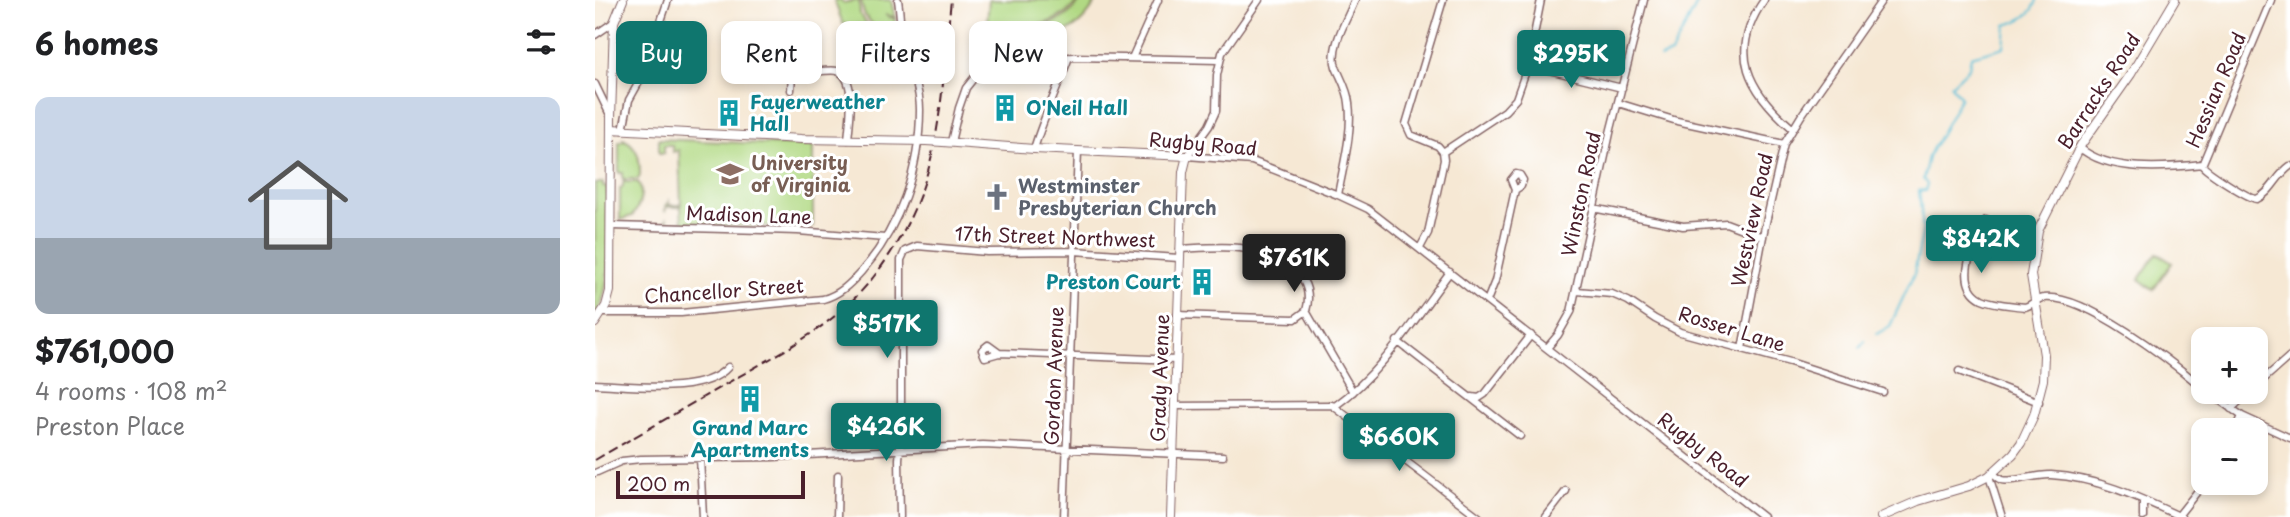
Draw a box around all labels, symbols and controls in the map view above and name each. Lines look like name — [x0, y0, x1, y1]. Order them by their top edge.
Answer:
text: 6 homes — [35, 20, 158, 65]
chip: Buy — [616, 21, 707, 84]
chip: Rent — [721, 21, 822, 84]
chip: Filters — [836, 21, 955, 84]
chip: New — [969, 21, 1067, 84]
icon: filters — [522, 23, 560, 61]
street label: Barracks Road — [2050, 27, 2146, 154]
street label: Hessian Road — [2178, 27, 2252, 152]
pin: $295K — [1522, 31, 1620, 90]
text: $295K — [1533, 35, 1609, 70]
place label: Fayerweather Hall — [750, 87, 885, 137]
building icon: O'Neil Hall — [990, 93, 1020, 123]
place label: O'Neil Hall — [1026, 93, 1128, 121]
building icon: Fayerweather Hall — [714, 98, 744, 128]
street label: Rugby Road — [1148, 124, 1258, 162]
street label: Winston Road — [1553, 129, 1607, 259]
icon: home — [235, 142, 361, 268]
place label: University of Virginia — [751, 148, 851, 198]
street label: Westview Road — [1723, 150, 1779, 289]
school or university icon: University of Virginia — [715, 159, 745, 189]
place label: Westminster Presbyterian Church — [1018, 171, 1217, 221]
church icon: Westminster Presbyterian Church — [982, 182, 1012, 212]
street label: Madison Lane — [686, 198, 813, 230]
pin: $842K — [1932, 216, 2030, 275]
street label: 17th Street Northwest — [954, 219, 1156, 254]
text: $842K — [1942, 220, 2020, 255]
pin: $761K — [1245, 234, 1343, 294]
text: $761K — [1258, 239, 1330, 274]
place label: Preston Court — [1046, 267, 1181, 295]
building icon: Preston Court — [1187, 267, 1217, 297]
street label: Chancellor Street — [643, 270, 805, 310]
street label: Rosser Lane — [1675, 298, 1789, 358]
pin: $517K — [838, 300, 936, 360]
text: $517K — [853, 305, 921, 340]
street label: Gordon Avenue — [1037, 306, 1069, 446]
street label: Grady Avenue — [1143, 313, 1175, 442]
map controls — [2191, 327, 2268, 495]
button: + — [2191, 327, 2268, 404]
text: $761,000 — [35, 328, 174, 373]
text: 4 rooms · 108 m² — [35, 373, 228, 408]
building icon: Grand Marc Apartments — [735, 384, 765, 414]
pin: $426K — [837, 404, 935, 463]
street label: Rugby Road — [1652, 405, 1755, 494]
text: Preston Place — [35, 408, 185, 443]
text: $426K — [847, 408, 925, 443]
place label: Grand Marc Apartments — [691, 413, 809, 463]
pin: $660K — [1350, 414, 1448, 473]
text: $660K — [1359, 418, 1439, 453]
button: − — [2191, 418, 2268, 495]
scale bar — [616, 468, 805, 500]
text: 200 m — [627, 469, 690, 497]

